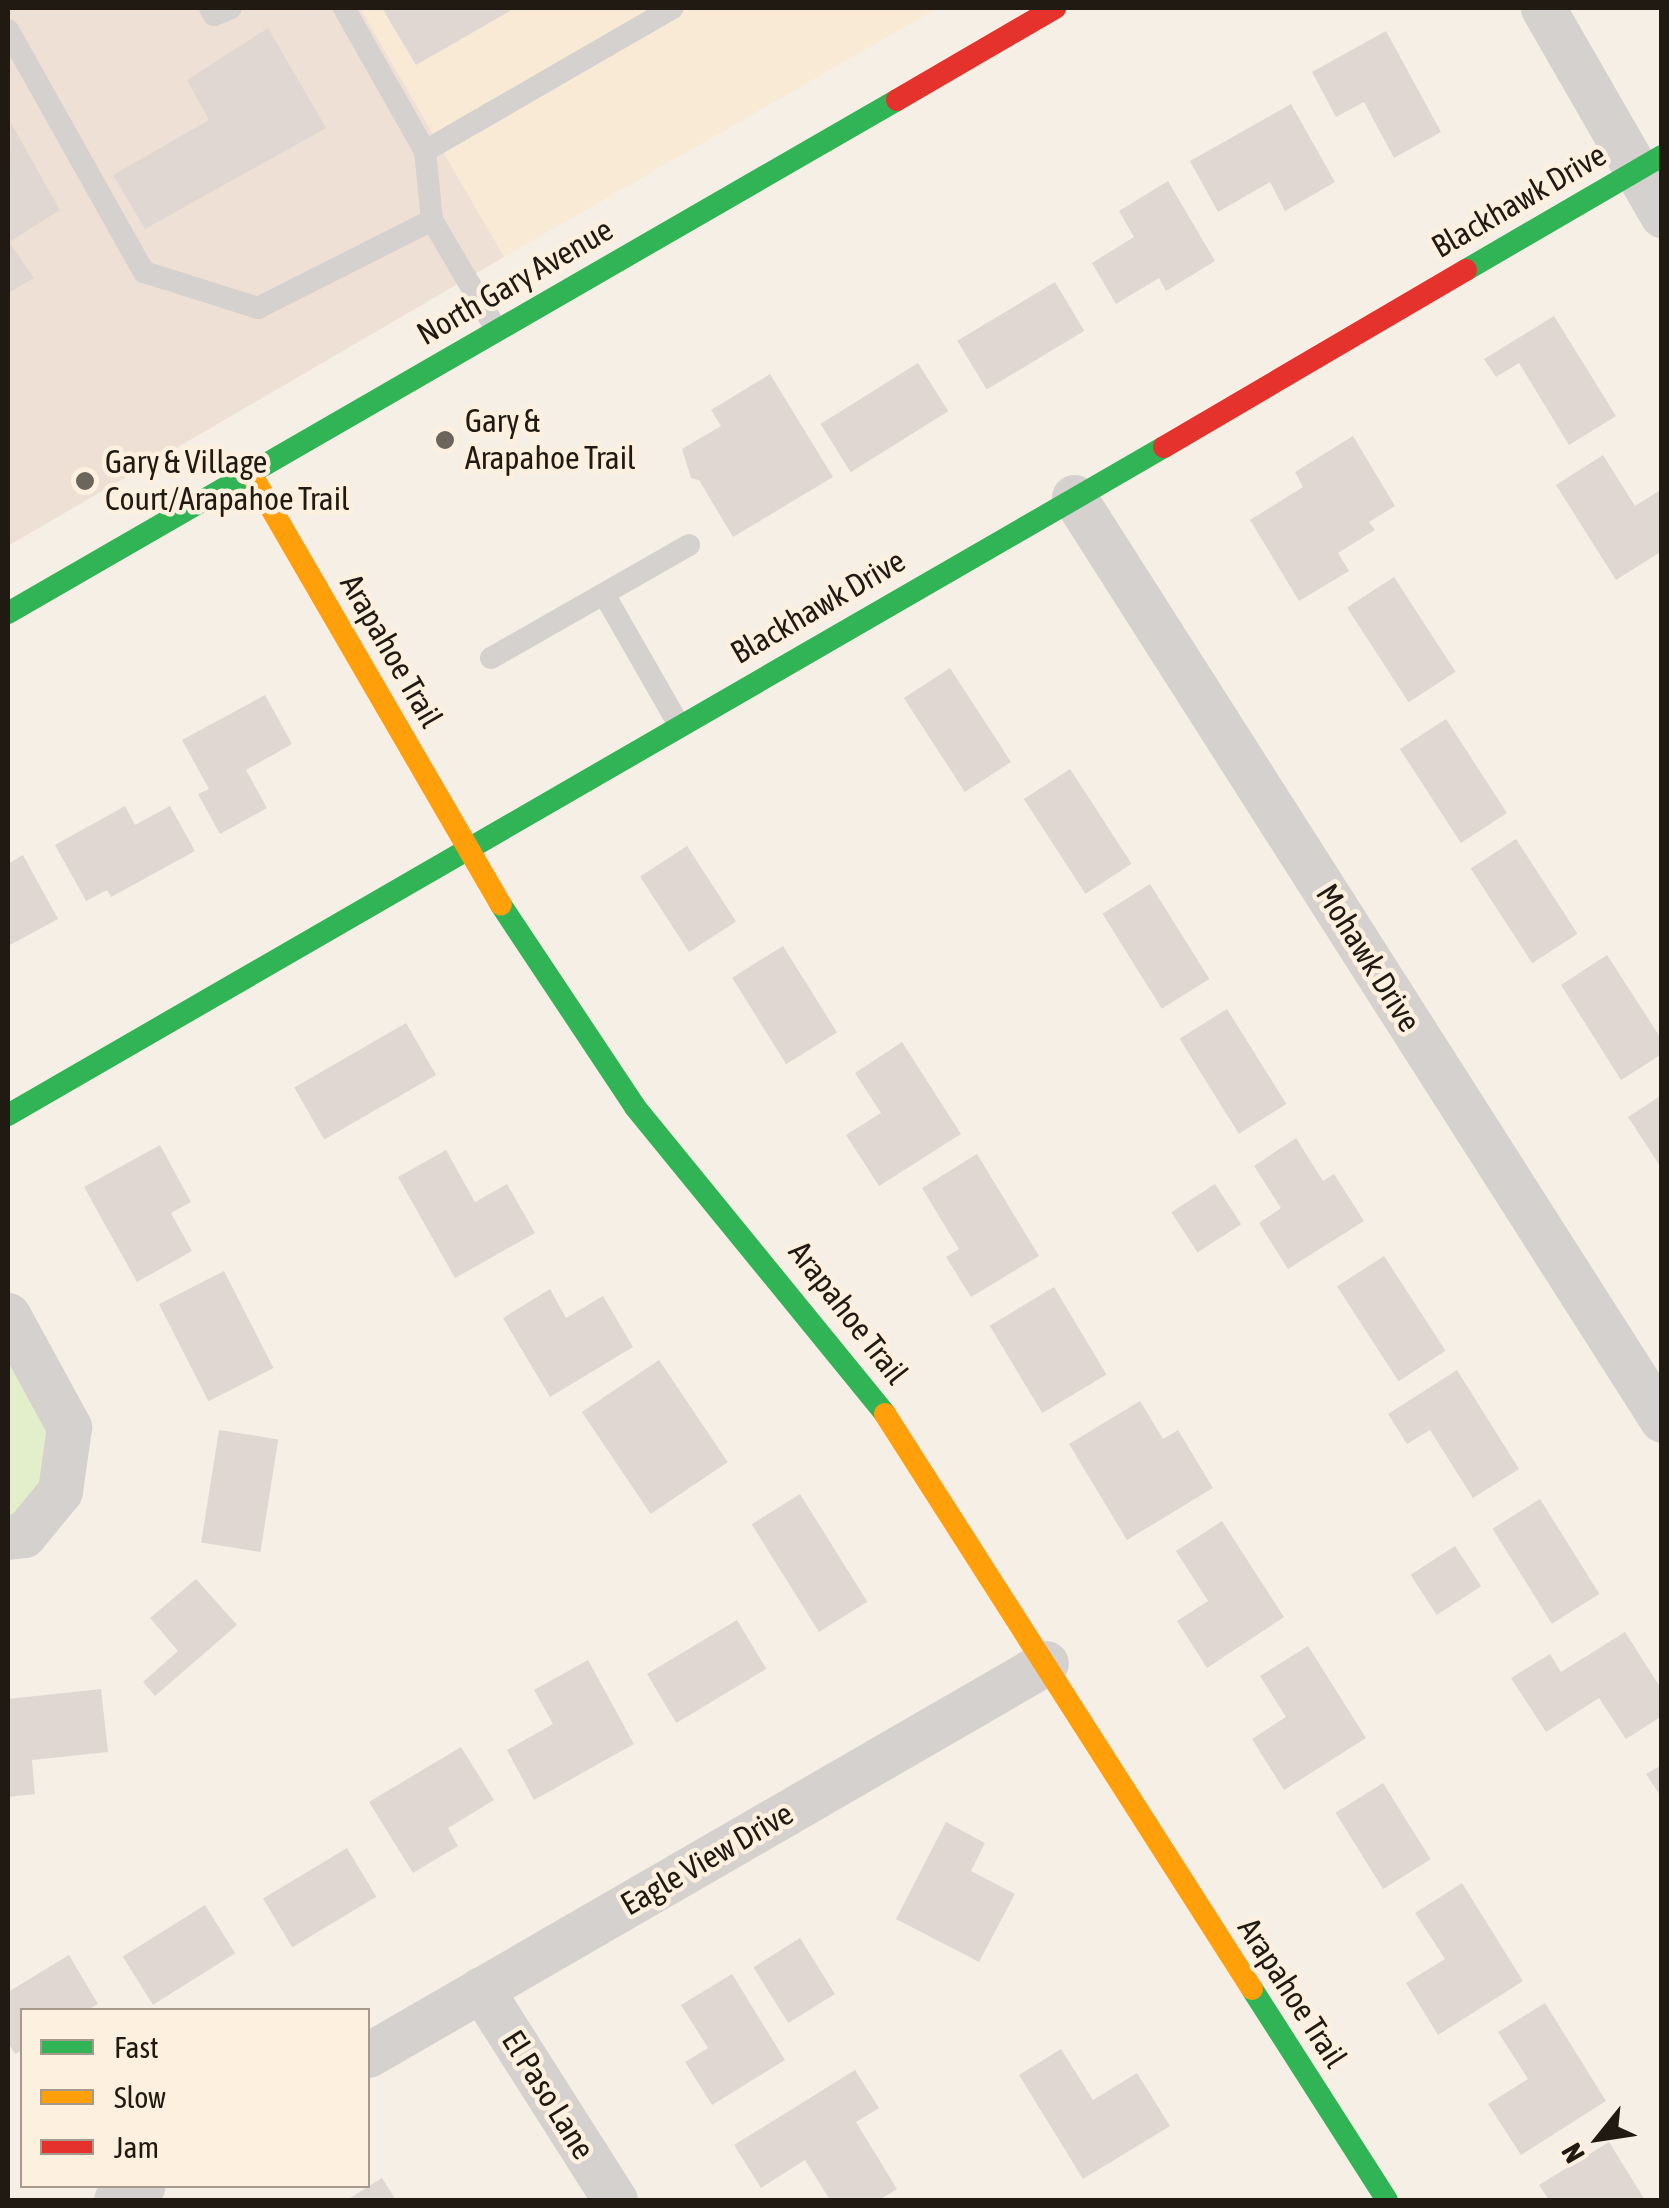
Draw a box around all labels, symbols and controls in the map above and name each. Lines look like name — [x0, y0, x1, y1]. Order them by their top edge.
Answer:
street label: Blackhawk Drive — [1425, 136, 1613, 266]
street label: North Gary Avenue — [410, 210, 620, 354]
place label: Gary & Arapahoe Trail — [465, 403, 636, 478]
marker: Gary & Arapahoe Trail — [434, 429, 456, 451]
place label: Gary & Village Court/Arapahoe Trail — [105, 444, 350, 519]
marker: Gary & Village Court/Arapahoe Trail — [74, 470, 96, 492]
street label: Blackhawk Drive — [724, 542, 912, 672]
street label: Arapahoe Trail — [332, 568, 450, 734]
street label: Mohawk Drive — [1308, 877, 1428, 1039]
street label: Arapahoe Trail — [780, 1234, 916, 1392]
street label: Eagle View Drive — [614, 1794, 800, 1924]
street label: Arapahoe Trail — [1229, 1911, 1355, 2075]
legend — [20, 2008, 370, 2188]
street label: El Paso Lane — [493, 2024, 603, 2166]
text: Fast — [114, 2030, 159, 2064]
text: Slow — [114, 2080, 166, 2114]
north arrow — [1549, 2088, 1649, 2188]
text: Jam — [114, 2130, 159, 2164]
text: N — [1555, 2138, 1591, 2168]

